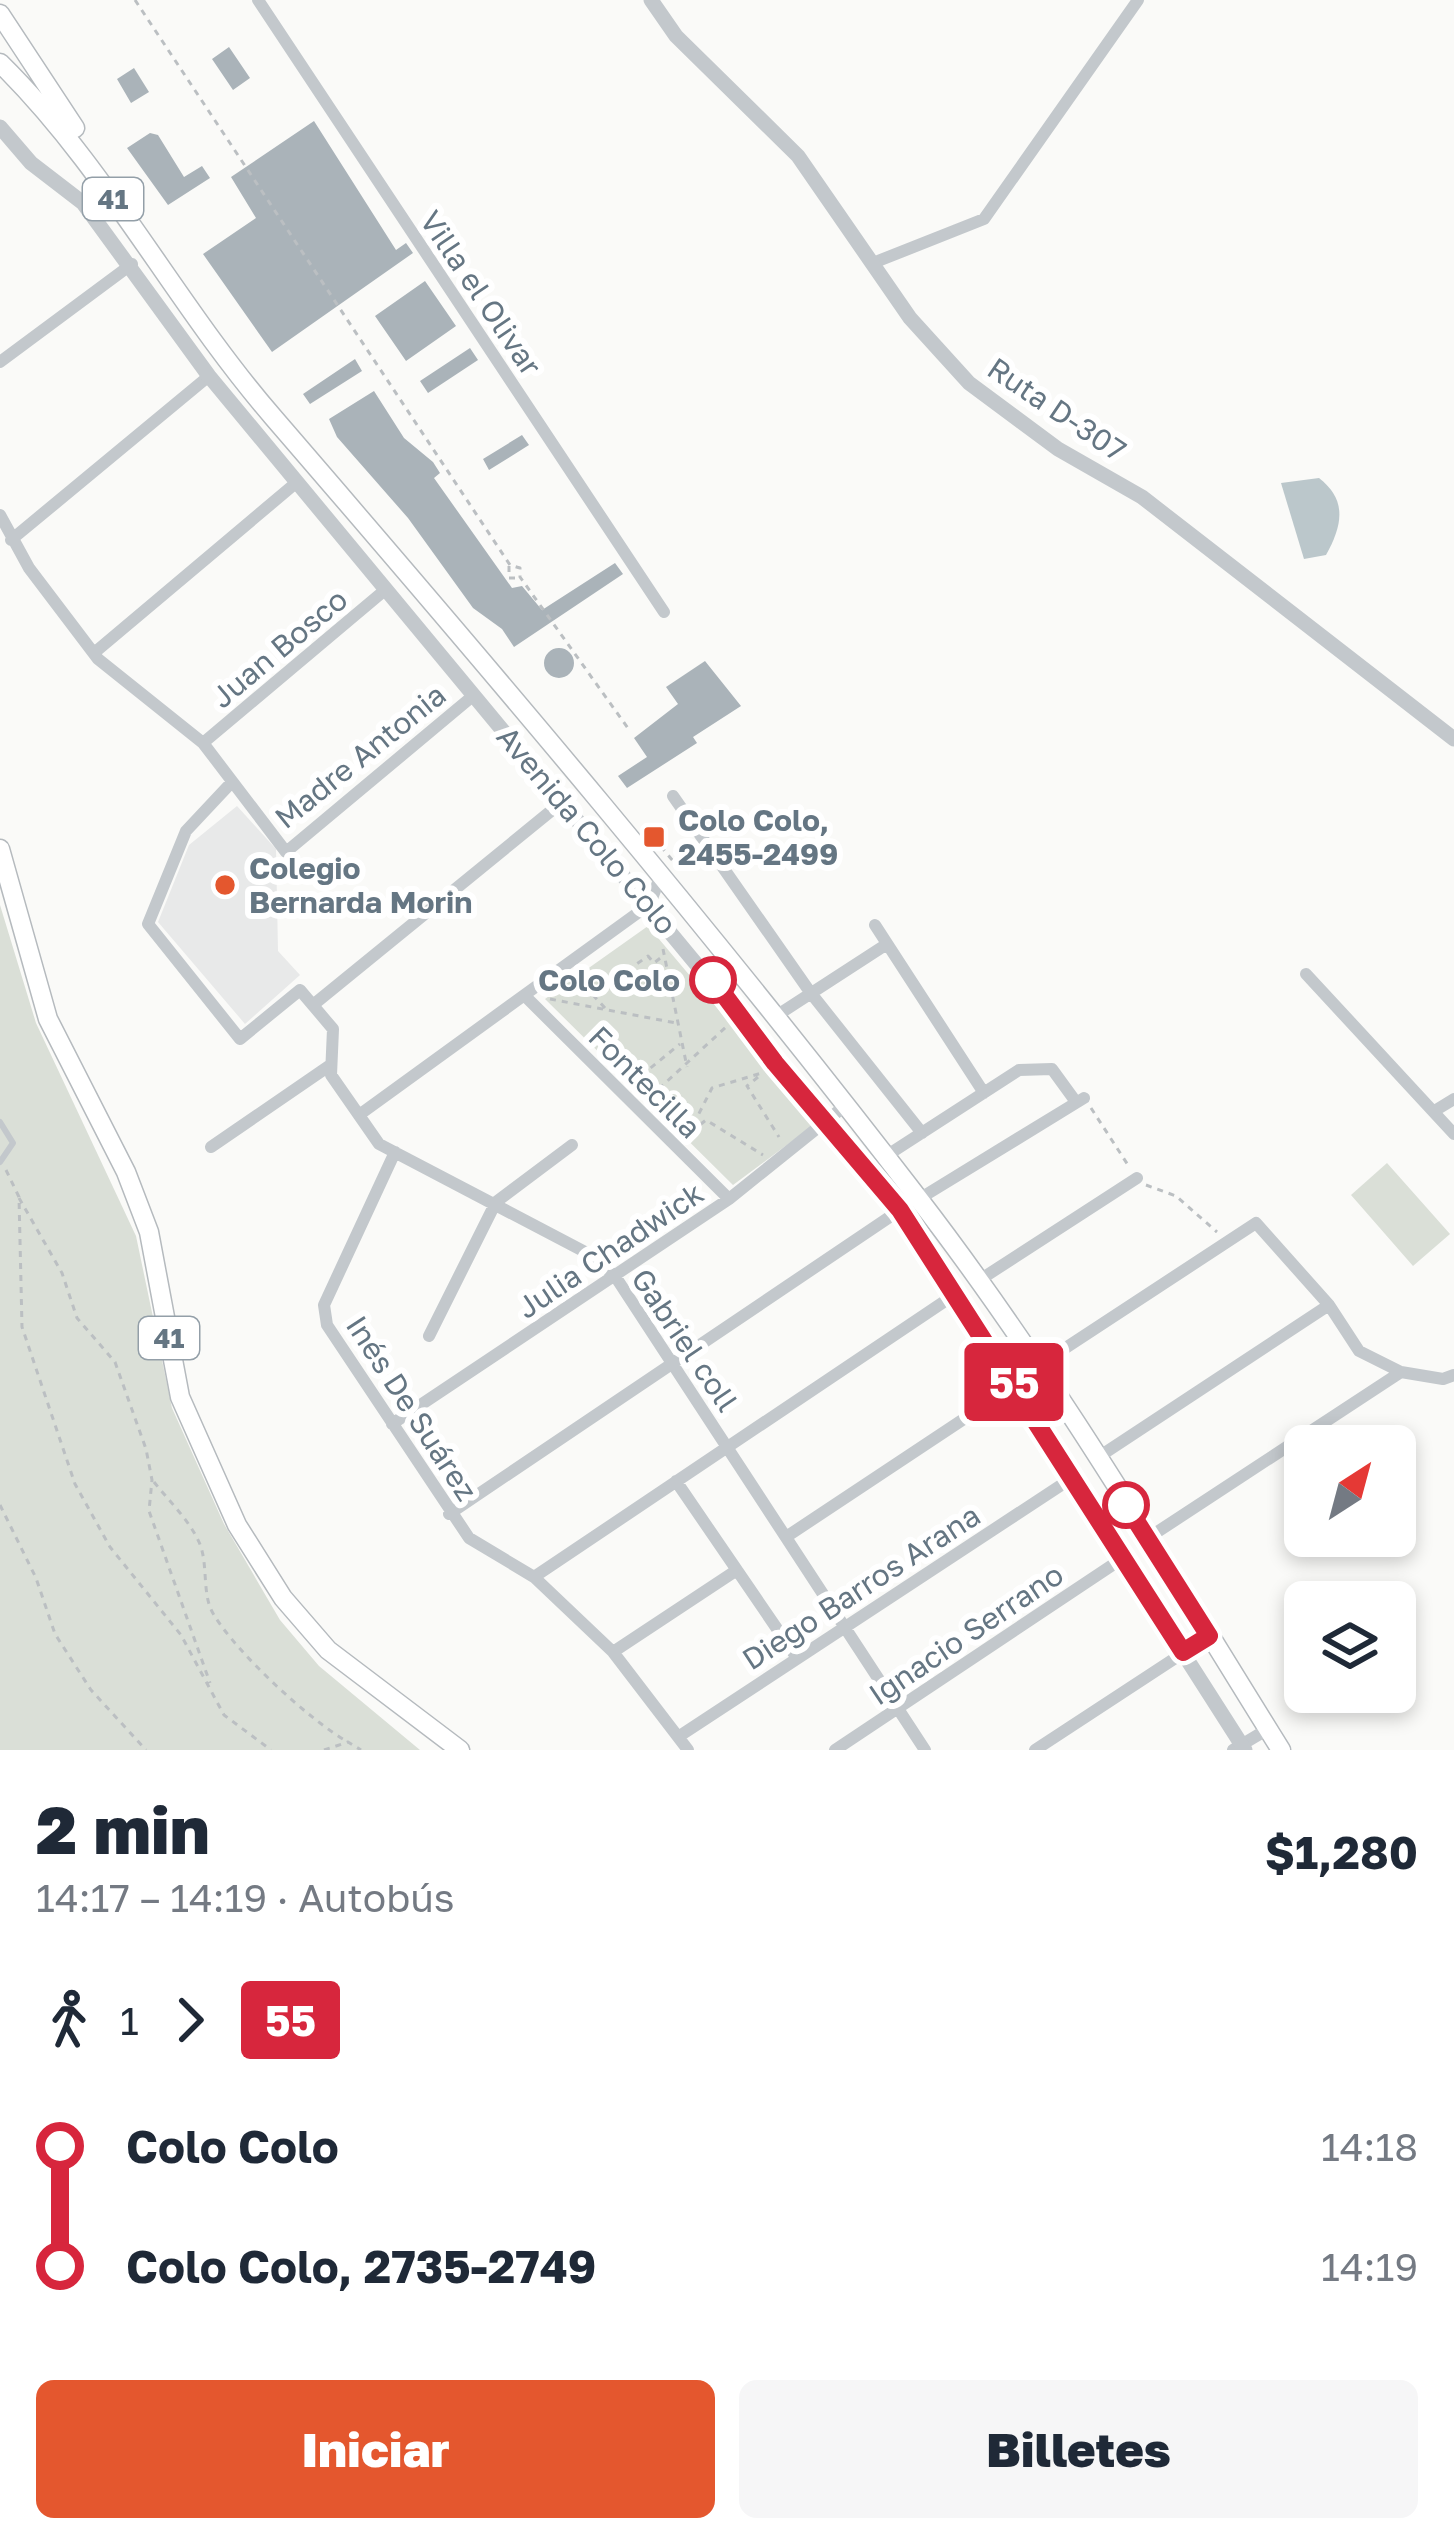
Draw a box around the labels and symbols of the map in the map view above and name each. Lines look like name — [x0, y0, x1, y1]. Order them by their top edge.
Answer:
road number: 41 — [83, 178, 143, 220]
street label: Villa el Olivar — [413, 204, 549, 382]
street label: Ruta D-307 — [981, 350, 1133, 468]
street label: Juan Bosco — [204, 581, 354, 715]
street label: Madre Antonia — [267, 676, 453, 836]
street label: Avenida Colo Colo — [490, 719, 684, 941]
place label: Colo Colo, 2455-2499 — [678, 802, 838, 872]
marker: Colo Colo, 2455-2499 — [641, 824, 667, 850]
place label: Colegio Bernarda Morin — [249, 850, 472, 920]
marker: Colegio Bernarda Morin — [212, 872, 238, 898]
marker: Colo Colo — [691, 958, 735, 1002]
place label: Colo Colo — [538, 962, 680, 998]
street label: Fontecilla — [581, 1018, 709, 1146]
street label: Julia Chadwick — [510, 1174, 710, 1326]
street label: Gabriel coll — [624, 1262, 746, 1418]
street label: Inés De Suárez — [339, 1309, 485, 1507]
road number: 41 — [139, 1317, 199, 1359]
line badge: 55 — [960, 1343, 1068, 1421]
north arrow — [1284, 1425, 1416, 1557]
unlabelled marker — [1104, 1483, 1148, 1527]
street label: Diego Barros Arana — [736, 1497, 986, 1677]
street label: Ignacio Serrano — [862, 1556, 1070, 1712]

